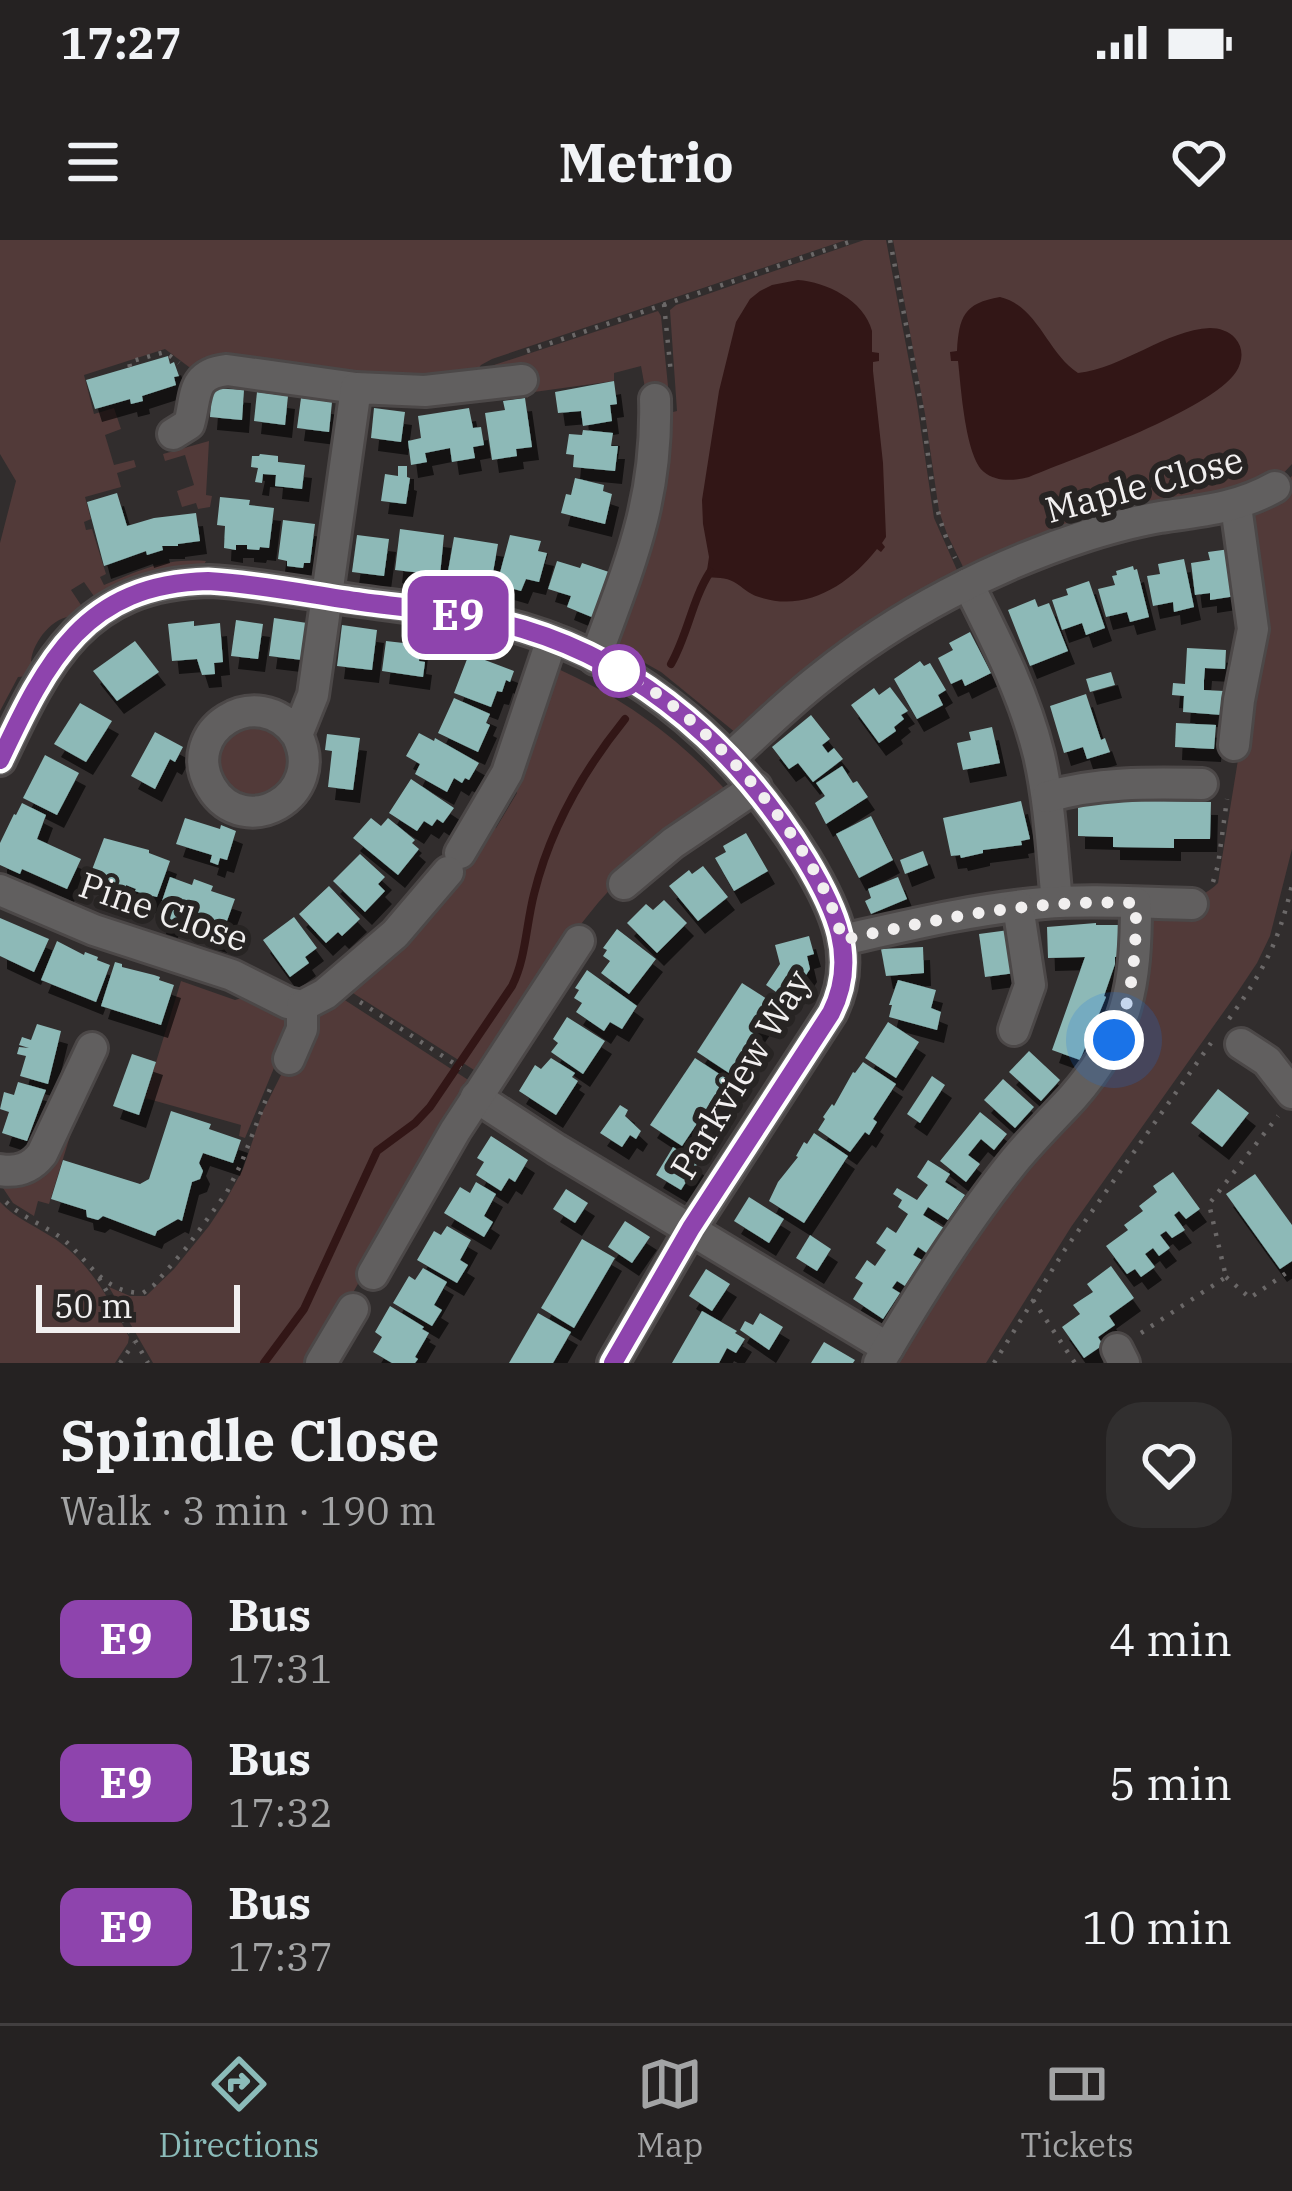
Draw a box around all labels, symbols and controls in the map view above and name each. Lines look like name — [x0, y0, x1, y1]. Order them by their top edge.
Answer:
text: 17:27 — [60, 13, 182, 71]
text: Metrio — [558, 127, 734, 197]
icon: menu — [60, 129, 126, 195]
icon: heart — [1166, 129, 1232, 195]
street label: Maple Close — [1040, 435, 1248, 533]
line badge: E9 — [404, 576, 512, 654]
text: E9 — [432, 587, 484, 642]
unlabelled marker — [594, 646, 644, 696]
street label: Pine Close — [73, 860, 255, 962]
street label: Parkview Way — [659, 960, 821, 1187]
your location — [1084, 1010, 1144, 1070]
scale bar — [36, 1279, 240, 1332]
text: 50 m — [54, 1284, 133, 1327]
button: heart — [1106, 1402, 1232, 1528]
text: Spindle Close — [60, 1403, 439, 1477]
text: Walk · 3 min · 190 m — [60, 1485, 436, 1536]
text: Bus — [228, 1585, 311, 1643]
text: 4 min — [1109, 1610, 1232, 1668]
text: E9 — [100, 1611, 152, 1666]
text: 17:31 — [228, 1643, 333, 1694]
text: Bus — [228, 1729, 311, 1787]
text: 5 min — [1109, 1754, 1232, 1812]
text: E9 — [100, 1755, 152, 1810]
text: 17:32 — [228, 1787, 333, 1838]
text: Bus — [228, 1873, 311, 1931]
text: 10 min — [1082, 1898, 1232, 1956]
text: E9 — [100, 1899, 152, 1954]
text: 17:37 — [228, 1931, 333, 1982]
tab: Directions — [158, 2051, 319, 2166]
tab: Map — [636, 2051, 703, 2166]
tab: Tickets — [1020, 2051, 1134, 2166]

